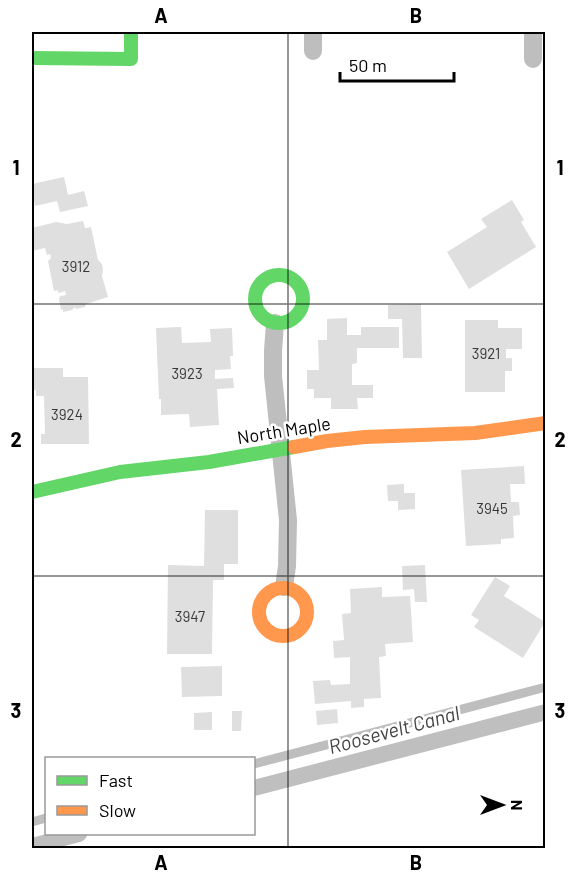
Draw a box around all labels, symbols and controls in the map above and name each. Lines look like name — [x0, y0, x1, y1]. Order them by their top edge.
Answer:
text: A — [154, 3, 168, 27]
text: B — [410, 3, 422, 27]
scale bar — [340, 45, 454, 83]
text: 50 m — [349, 54, 387, 76]
text: 1 — [12, 155, 20, 179]
text: 1 — [556, 155, 564, 179]
house number: 3912 — [62, 257, 90, 275]
house number: 3921 — [472, 344, 500, 362]
house number: 3923 — [171, 364, 203, 382]
house number: 3924 — [51, 405, 83, 423]
street label: North Maple — [236, 412, 332, 448]
text: 2 — [10, 427, 22, 451]
text: 2 — [554, 427, 566, 451]
house number: 3945 — [476, 499, 508, 517]
house number: 3947 — [175, 607, 205, 625]
text: 3 — [11, 698, 21, 722]
text: 3 — [555, 698, 565, 722]
water label: Roosevelt Canal — [326, 700, 462, 758]
legend — [45, 757, 255, 835]
text: Fast — [99, 769, 133, 791]
north arrow — [472, 775, 532, 835]
text: Slow — [99, 799, 136, 821]
text: N — [508, 800, 527, 810]
text: A — [154, 850, 168, 874]
text: B — [410, 850, 422, 874]

